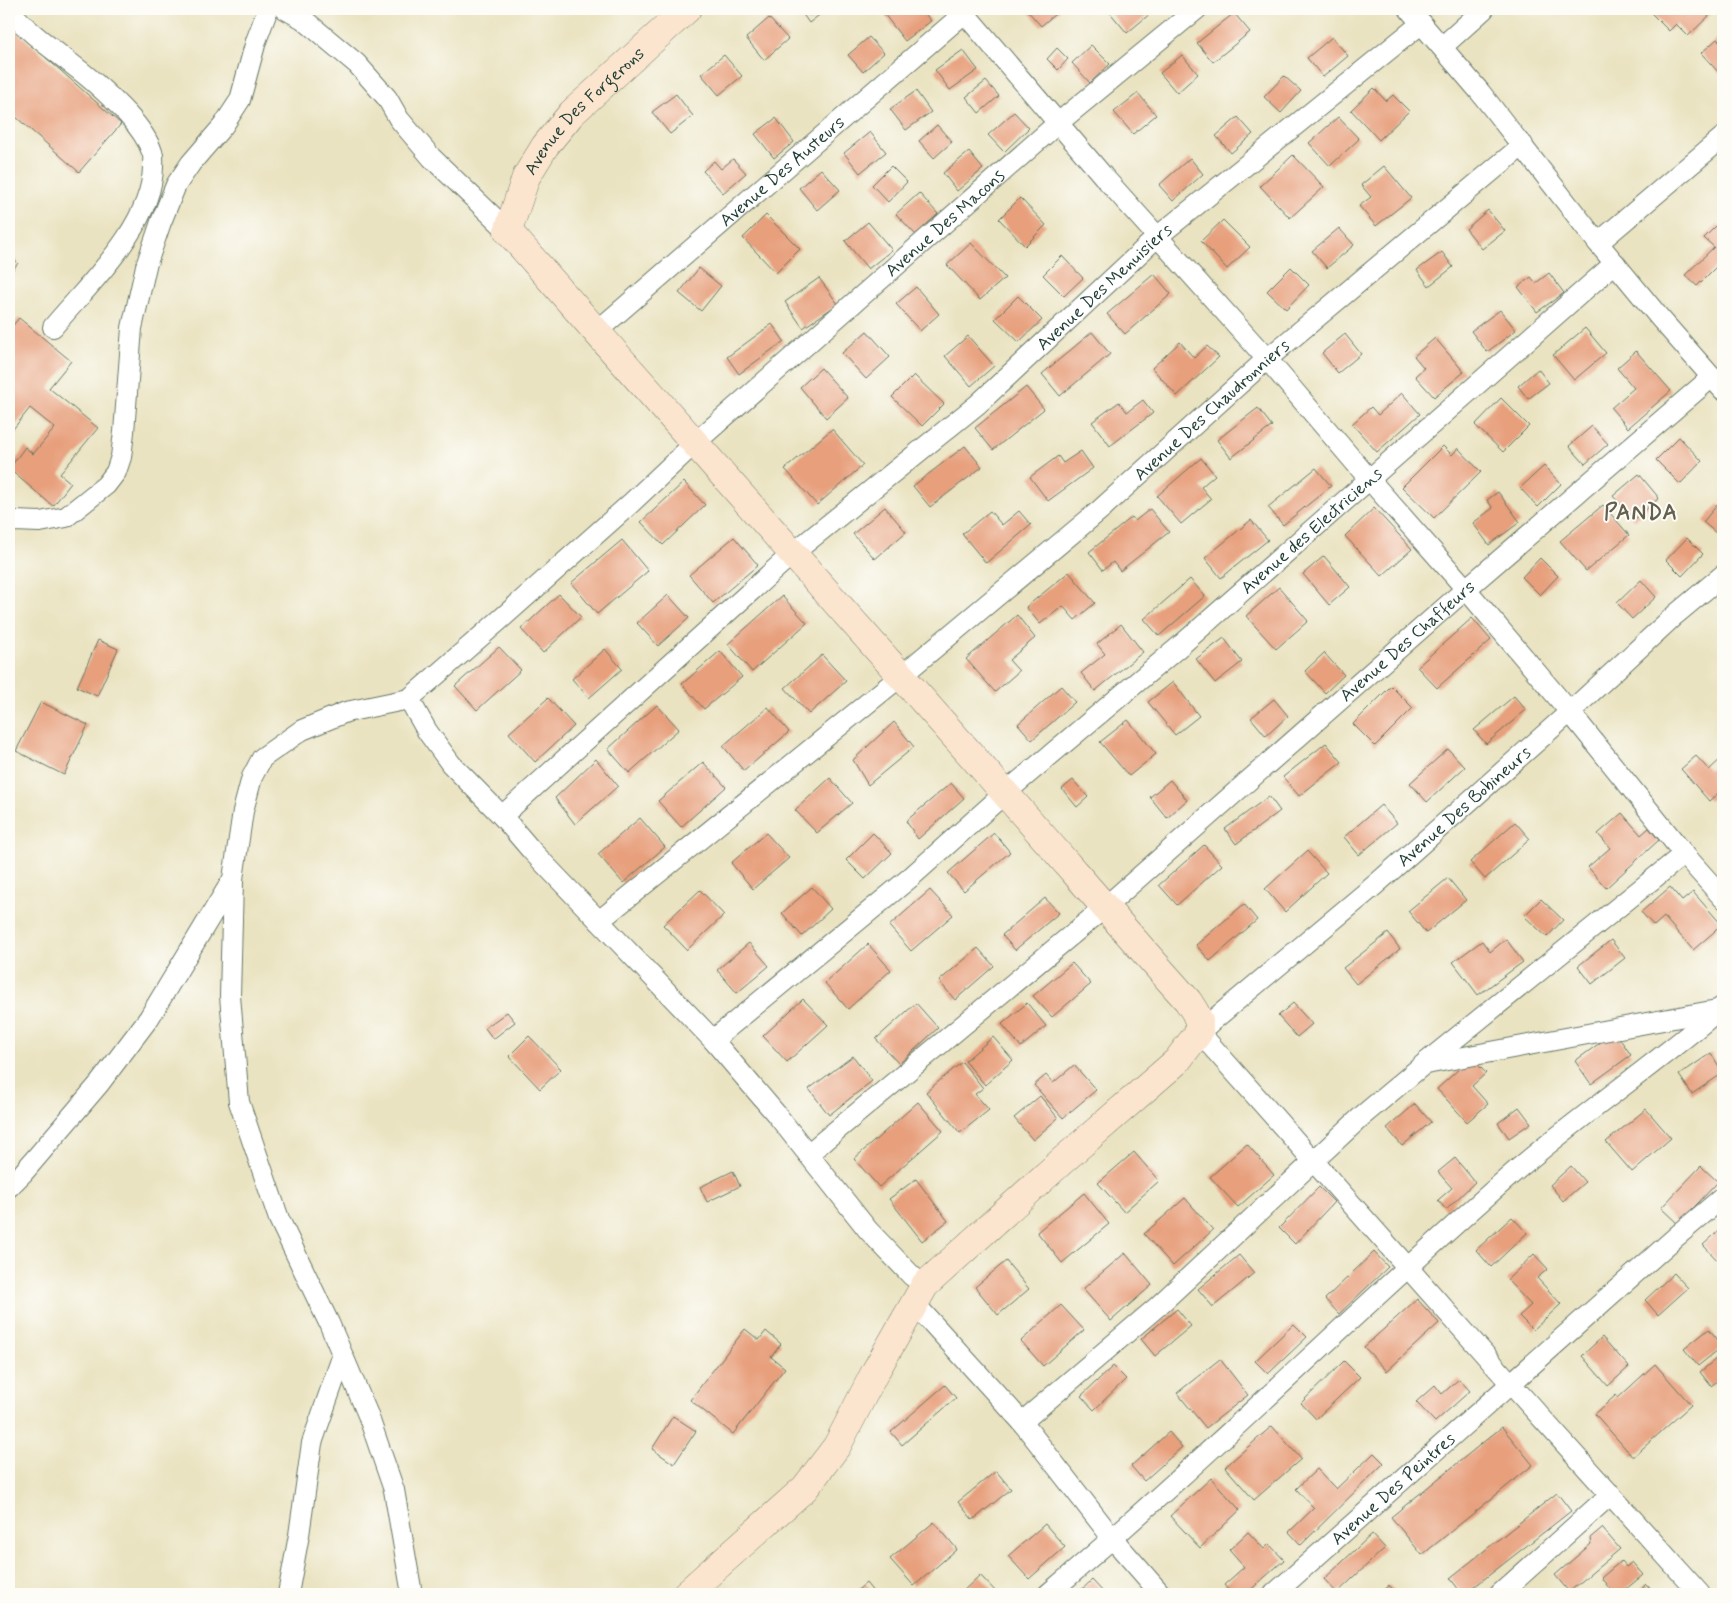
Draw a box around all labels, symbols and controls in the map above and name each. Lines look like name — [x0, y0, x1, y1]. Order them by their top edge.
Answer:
street label: Avenue Des Forgerons — [519, 42, 650, 180]
street label: Avenue Des Austeurs — [715, 111, 850, 233]
street label: Avenue Des Macons — [880, 164, 1010, 283]
street label: Avenue Des Menuisiers — [1032, 218, 1178, 356]
street label: Avenue Des Chaudronniers — [1129, 334, 1295, 487]
street label: Avenue des Electriciens — [1236, 462, 1388, 600]
district label: PANDA — [1604, 499, 1678, 527]
street label: Avenue Des Chaffeurs — [1335, 575, 1481, 708]
street label: Avenue Des Bobineurs — [1393, 741, 1537, 873]
street label: Avenue Des Peintres — [1326, 1427, 1461, 1551]

